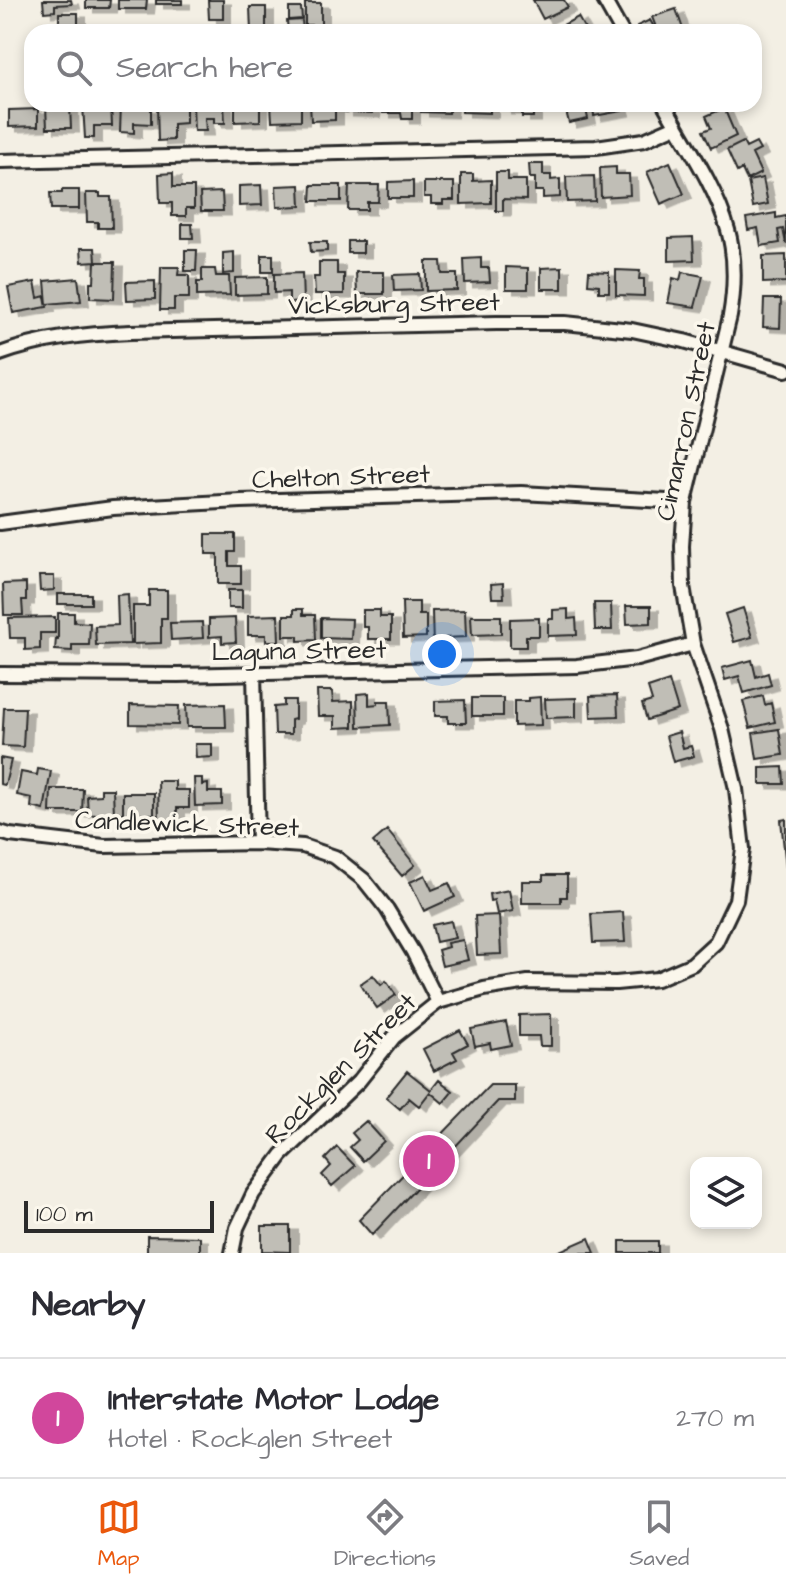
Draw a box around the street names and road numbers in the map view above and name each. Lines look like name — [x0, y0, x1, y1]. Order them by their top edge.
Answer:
street label: Vicksburg Street — [288, 284, 501, 326]
street label: Cimarron Street — [647, 318, 725, 524]
street label: Chelton Street — [251, 456, 431, 498]
street label: Laguna Street — [211, 631, 387, 673]
street label: Candlewick Street — [74, 802, 300, 846]
street label: Rockglen Street — [257, 985, 426, 1154]

